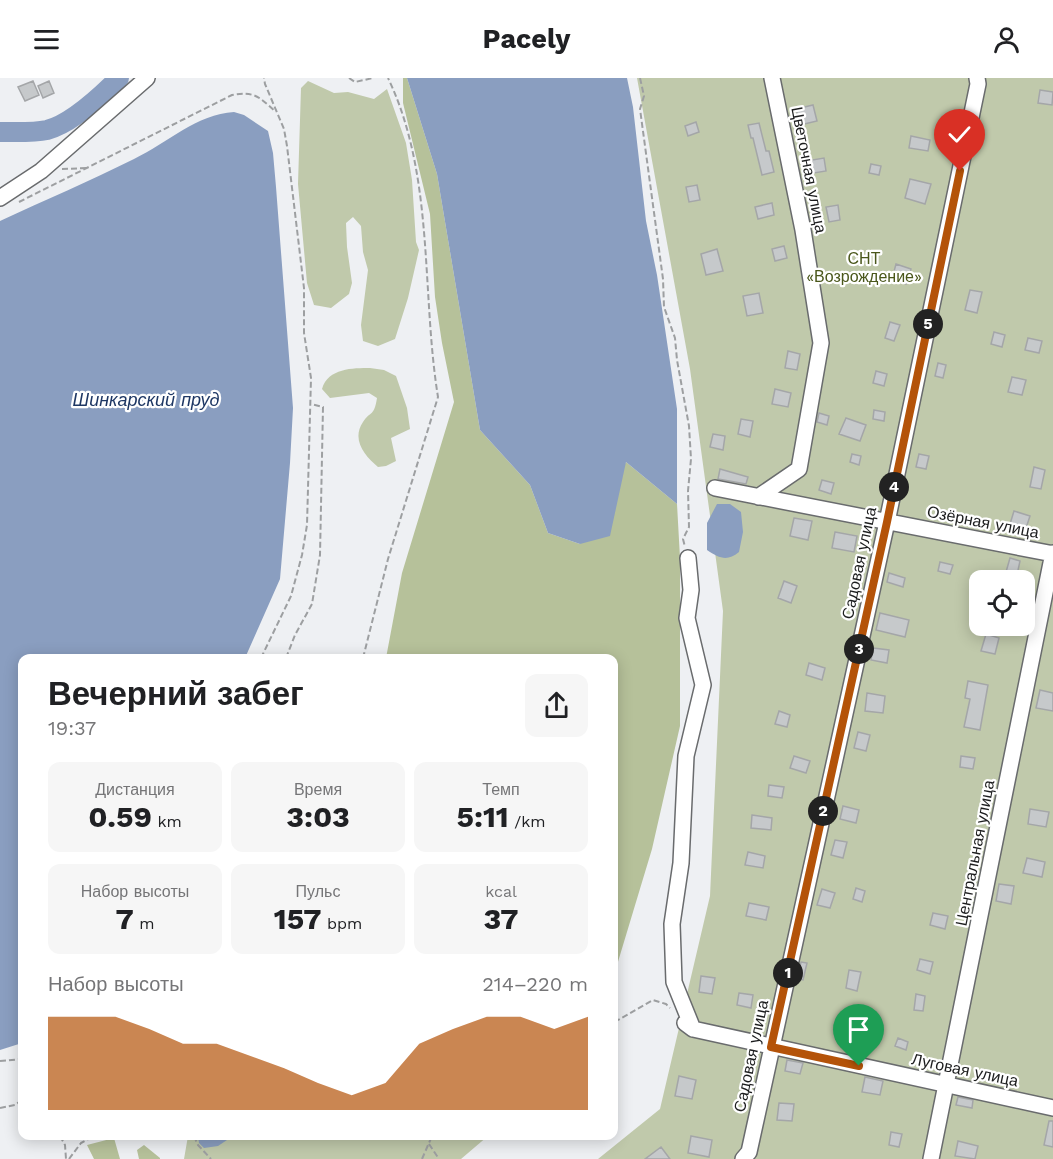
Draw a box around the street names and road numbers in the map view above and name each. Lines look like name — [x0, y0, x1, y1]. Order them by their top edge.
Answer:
street label: Цветочная улица — [787, 105, 831, 235]
street label: Озёрная улица — [926, 502, 1041, 542]
street label: Садовая улица — [838, 505, 880, 621]
street label: Центральная улица — [952, 778, 998, 928]
street label: Садовая улица — [730, 998, 772, 1114]
street label: Луговая улица — [910, 1049, 1020, 1091]

